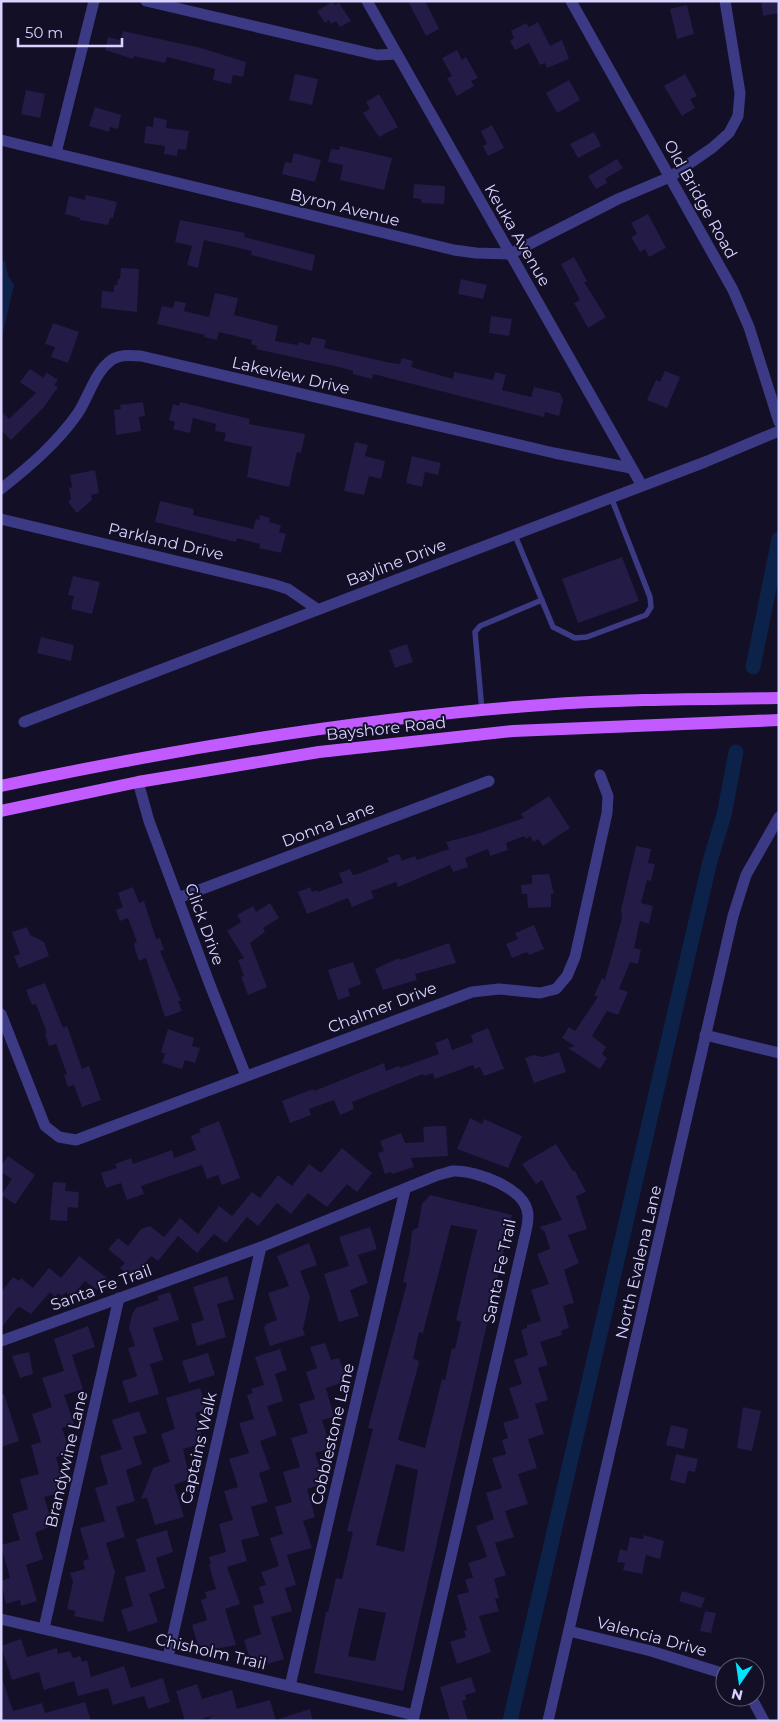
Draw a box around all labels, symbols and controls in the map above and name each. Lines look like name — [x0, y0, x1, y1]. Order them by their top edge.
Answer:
scale bar — [18, 15, 121, 47]
text: 50 m — [25, 23, 63, 42]
street label: Old Bridge Road — [660, 137, 741, 262]
street label: Keuka Avenue — [481, 181, 555, 290]
street label: Byron Avenue — [288, 185, 402, 230]
street label: Lakeview Drive — [230, 353, 352, 398]
street label: Parkland Drive — [106, 519, 226, 564]
street label: Bayline Drive — [344, 535, 449, 590]
street label: Bayshore Road — [325, 713, 447, 744]
street label: Donna Lane — [279, 798, 377, 851]
street label: Glick Drive — [181, 881, 228, 968]
street label: Chalmer Drive — [325, 978, 439, 1037]
street label: North Evalena Lane — [612, 1183, 665, 1341]
street label: Santa Fe Trail — [479, 1217, 520, 1325]
street label: Santa Fe Trail — [48, 1260, 154, 1315]
street label: Cobblestone Lane — [307, 1361, 358, 1507]
street label: Brandywine Lane — [42, 1389, 91, 1529]
street label: Captains Walk — [176, 1390, 221, 1506]
street label: Valencia Drive — [595, 1613, 709, 1660]
street label: Chisholm Trail — [154, 1629, 268, 1673]
north arrow — [715, 1657, 765, 1707]
text: N — [730, 1685, 745, 1705]

